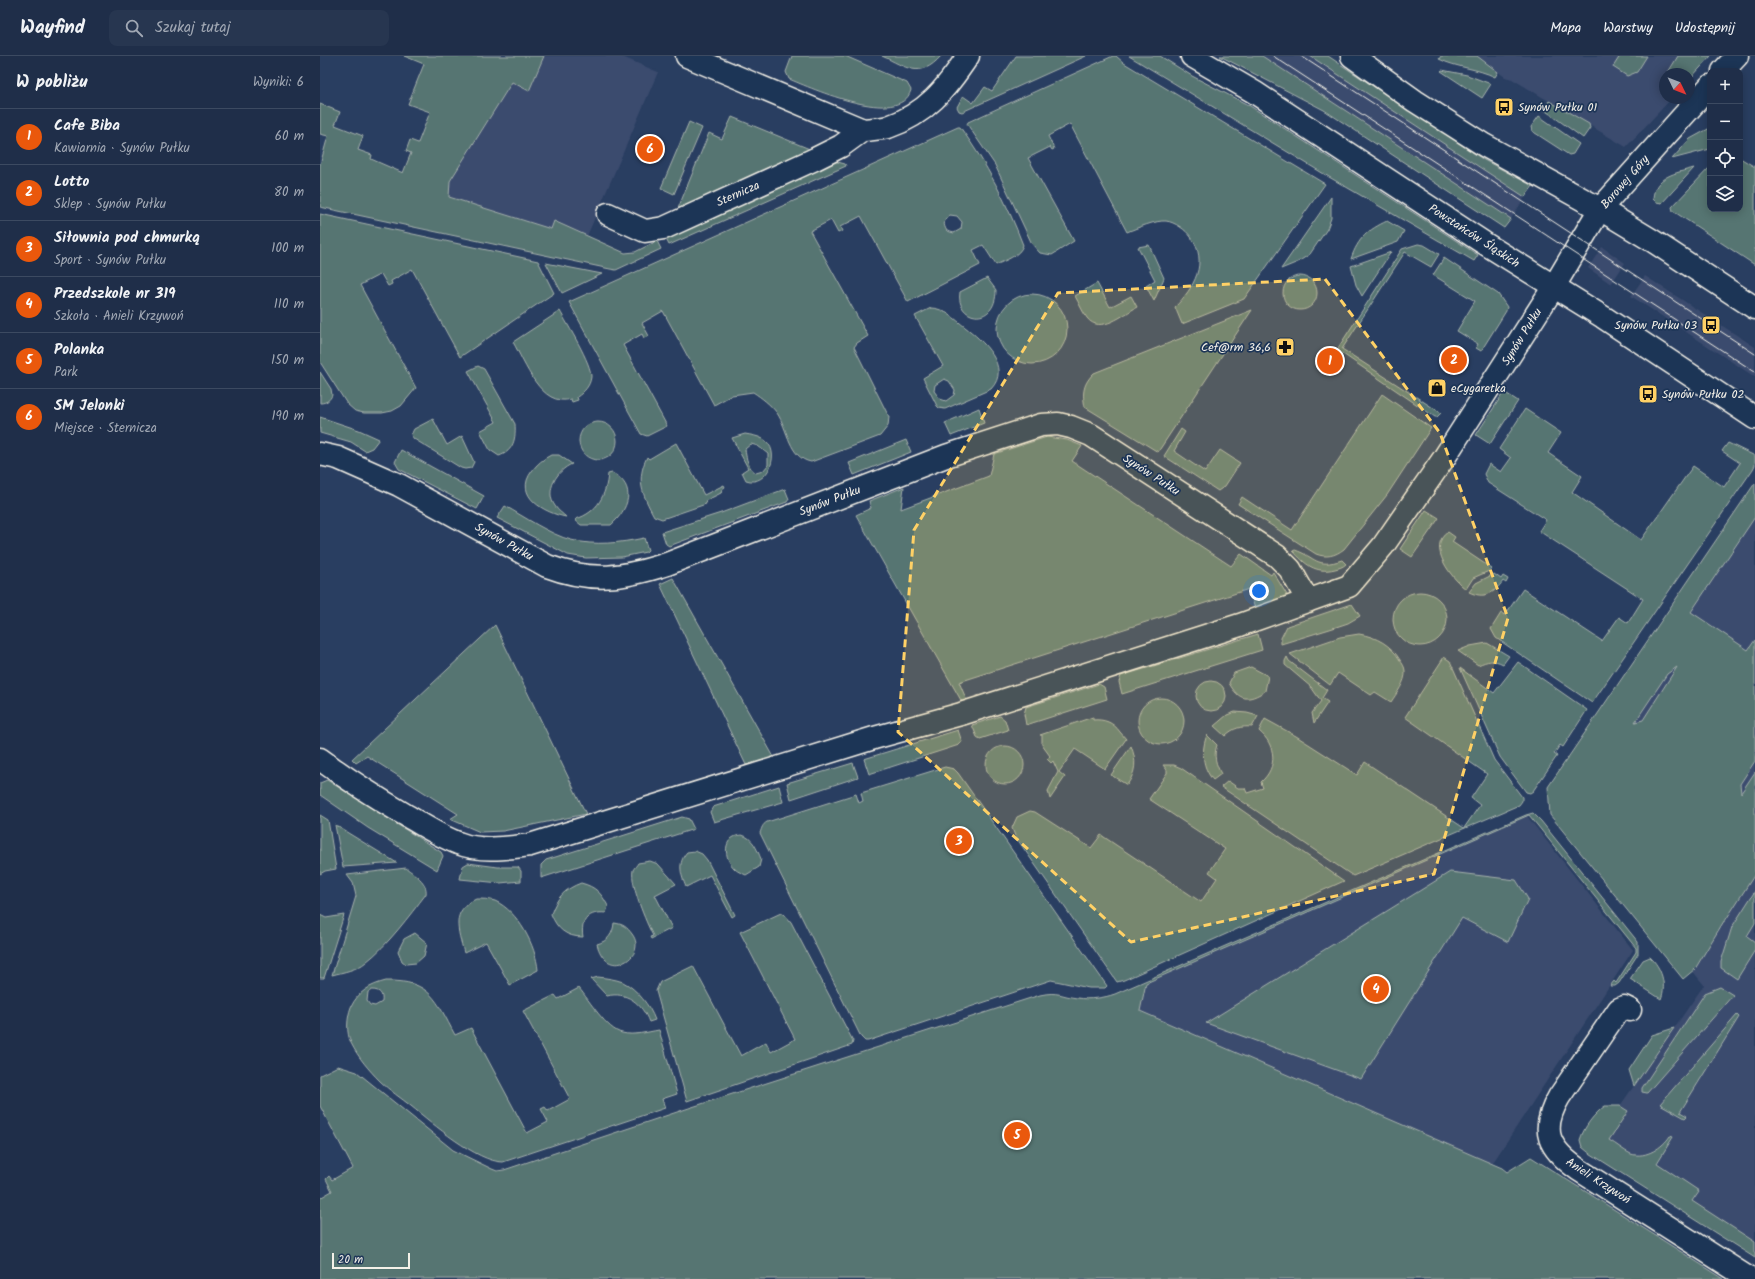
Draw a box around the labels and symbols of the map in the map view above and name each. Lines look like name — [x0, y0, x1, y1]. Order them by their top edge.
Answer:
north arrow — [1659, 68, 1695, 104]
bus stop icon: Synów Pułku 01 — [1493, 96, 1515, 118]
place label: Synów Pułku 01 — [1518, 98, 1598, 117]
pin: 6 — [637, 134, 663, 164]
street label: Borowej Góry — [1596, 151, 1654, 213]
street label: Sternicza — [713, 176, 763, 212]
street label: Powstańców Śląskich — [1424, 199, 1524, 273]
street label: Synów Pułku — [1497, 304, 1547, 369]
bus stop icon: Synów Pułku 03 — [1700, 314, 1722, 336]
place label: Synów Pułku 03 — [1615, 316, 1697, 335]
pharmacy icon: Cef@rm 36,6 — [1274, 336, 1296, 358]
place label: Cef@rm 36,6 — [1201, 338, 1271, 357]
pin: 2 — [1441, 345, 1467, 375]
pin: 1 — [1317, 346, 1343, 376]
shop icon: eCygaretka — [1426, 377, 1448, 399]
place label: eCygaretka — [1451, 379, 1506, 398]
bus stop icon: Synów Pułku 02 — [1637, 383, 1659, 405]
place label: Synów Pułku 02 — [1662, 385, 1745, 404]
street label: Synów Pułku — [1119, 449, 1184, 501]
street label: Synów Pułku — [796, 480, 864, 521]
street label: Synów Pułku — [471, 518, 537, 566]
your location — [1249, 581, 1269, 601]
pin: 3 — [946, 826, 972, 856]
pin: 4 — [1363, 974, 1389, 1004]
pin: 5 — [1004, 1120, 1030, 1150]
street label: Anieli Krzywoń — [1562, 1153, 1634, 1209]
scale bar — [332, 1251, 410, 1270]

